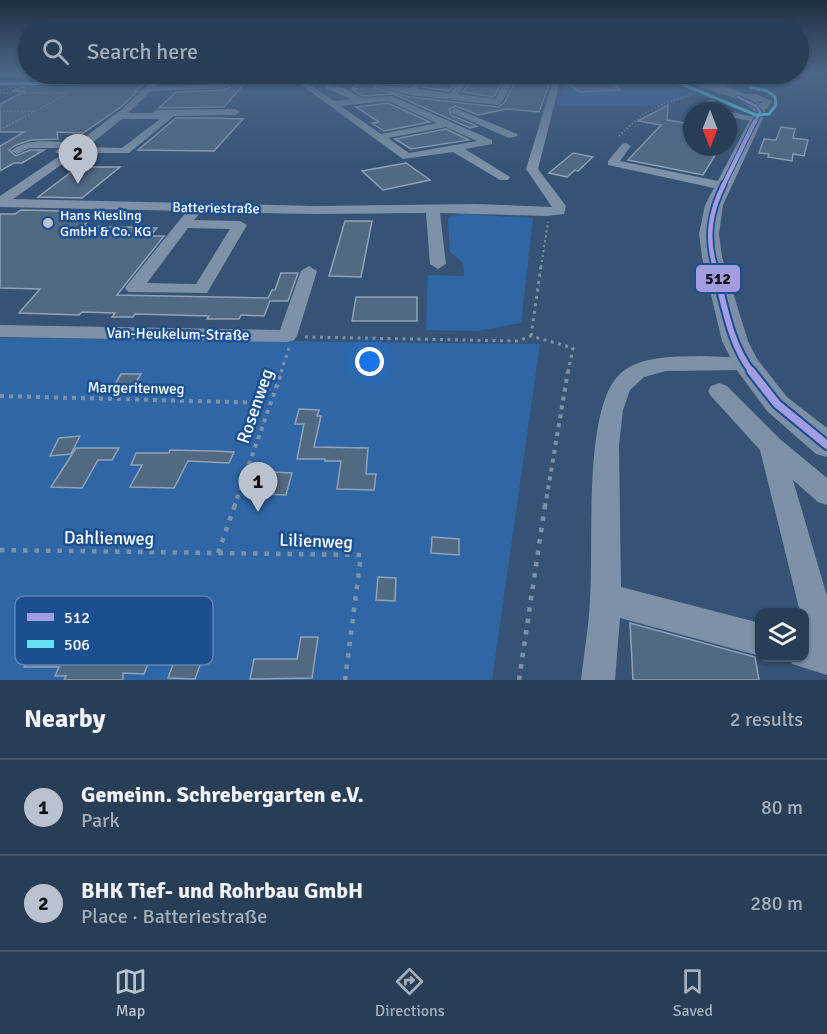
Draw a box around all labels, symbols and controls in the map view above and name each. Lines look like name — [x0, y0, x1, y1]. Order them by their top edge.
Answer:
search box — [18, 18, 809, 84]
icon: search — [39, 35, 72, 68]
text: Search here — [87, 38, 198, 65]
north arrow — [683, 102, 737, 156]
pin: 2 — [58, 134, 98, 184]
street label: Batteriestraße — [172, 199, 260, 217]
place label: Hans Kiesling GmbH & Co. KG — [60, 207, 151, 240]
marker: Hans Kiesling GmbH & Co. KG — [41, 216, 55, 230]
line badge: 512 — [695, 264, 741, 293]
text: 512 — [705, 269, 731, 289]
street label: Van-Heukelum-Straße — [106, 324, 250, 344]
your location — [355, 347, 384, 376]
street label: Rosenweg — [232, 366, 278, 446]
street label: Margeritenweg — [87, 378, 185, 398]
pin: 1 — [238, 462, 278, 512]
street label: Dahlienweg — [64, 526, 154, 550]
street label: Lilienweg — [279, 529, 353, 553]
legend — [15, 596, 213, 665]
text: 512 — [64, 608, 90, 628]
map controls — [755, 608, 809, 662]
button: layers — [755, 608, 809, 662]
text: 506 — [64, 635, 90, 655]
text: Nearby — [24, 703, 105, 735]
text: 2 results — [730, 707, 803, 732]
text: Gemeinn. Schrebergarten e.V. — [81, 781, 364, 808]
text: 1 — [38, 795, 49, 820]
text: 80 m — [761, 795, 803, 820]
text: Park — [81, 808, 119, 833]
text: BHK Tief- und Rohrbau GmbH — [81, 877, 363, 904]
text: 2 — [38, 891, 49, 916]
text: 280 m — [750, 891, 803, 916]
text: Place · Batteriestraße — [81, 904, 267, 929]
tab: Map — [114, 965, 147, 1021]
tab: Directions — [375, 965, 445, 1021]
tab: Saved — [673, 965, 713, 1021]

